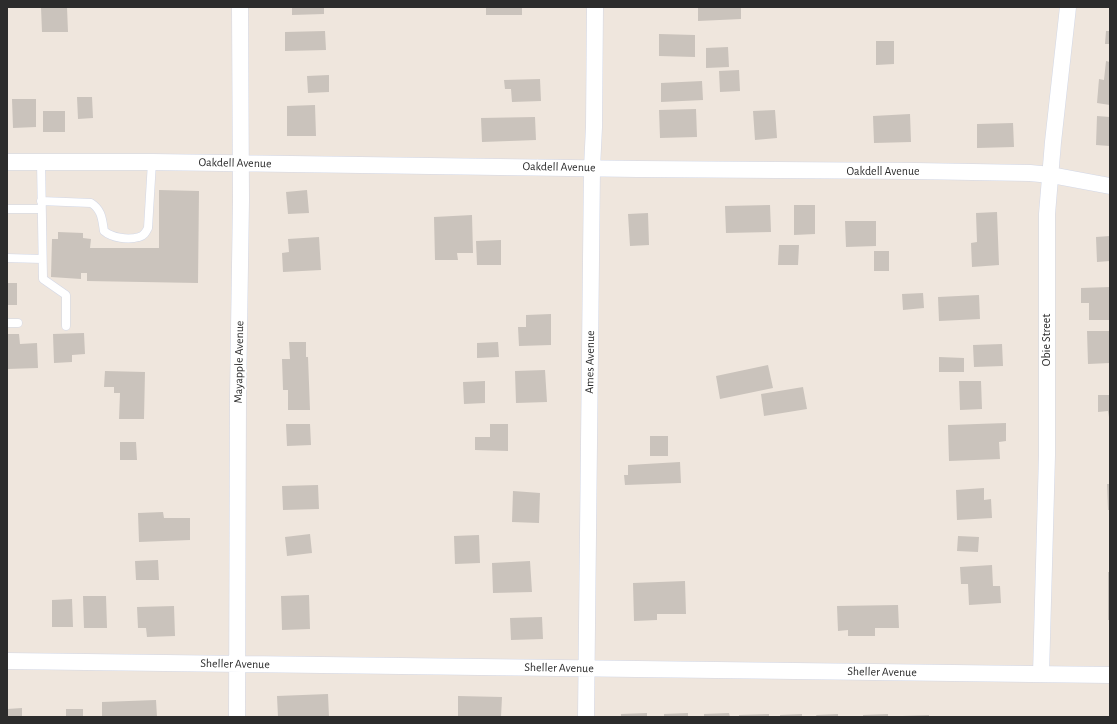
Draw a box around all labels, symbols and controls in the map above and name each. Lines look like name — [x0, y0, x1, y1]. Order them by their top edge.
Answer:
street label: Oakdell Avenue — [198, 155, 272, 171]
street label: Oakdell Avenue — [522, 159, 596, 175]
street label: Oakdell Avenue — [846, 164, 920, 178]
street label: Obie Street — [1039, 314, 1053, 366]
street label: Mayapple Avenue — [231, 320, 247, 404]
street label: Ames Avenue — [582, 330, 598, 394]
street label: Sheller Avenue — [200, 656, 270, 672]
street label: Sheller Avenue — [524, 660, 594, 676]
street label: Sheller Avenue — [847, 664, 917, 680]

